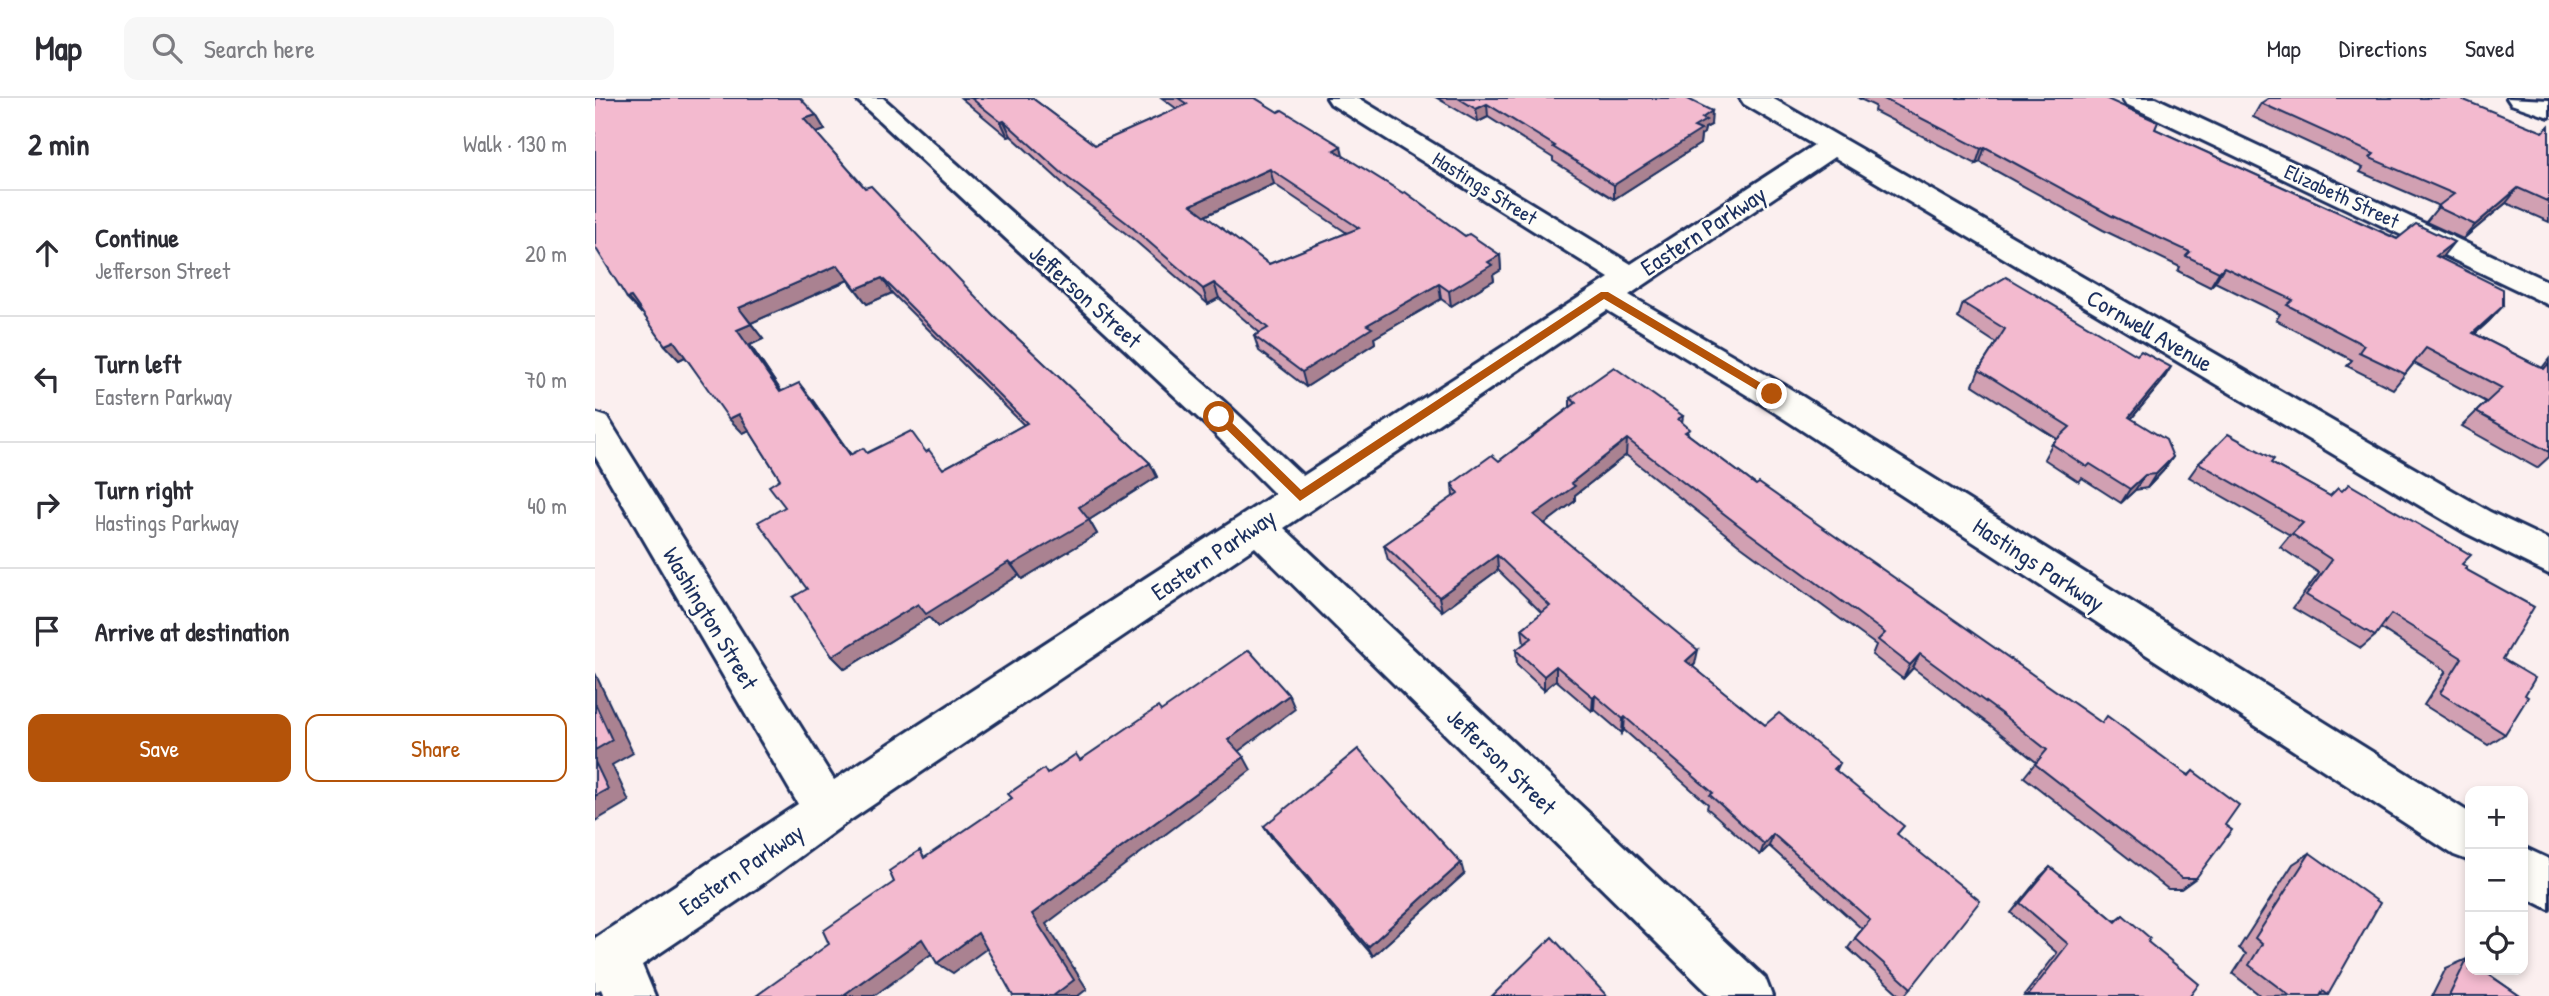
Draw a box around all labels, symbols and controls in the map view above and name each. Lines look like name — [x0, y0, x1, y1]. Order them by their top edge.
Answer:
search box — [124, 17, 614, 80]
text: Map — [35, 26, 82, 70]
icon: search — [148, 29, 186, 67]
text: Search here — [204, 31, 315, 66]
text: Map — [2267, 32, 2301, 64]
text: Directions — [2339, 32, 2427, 64]
text: Saved — [2465, 32, 2514, 64]
text: 2 min — [28, 124, 90, 164]
text: Walk · 130 m — [463, 128, 567, 159]
street label: Hastings Street — [1427, 144, 1544, 232]
street label: Elizabeth Street — [2280, 157, 2405, 236]
street label: Eastern Parkway — [1634, 178, 1772, 282]
text: Continue — [95, 220, 179, 255]
icon: ahead — [28, 234, 66, 272]
street label: Jefferson Street — [1023, 237, 1150, 356]
text: 20 m — [525, 238, 567, 269]
text: Jefferson Street — [95, 255, 230, 286]
street label: Cornwell Avenue — [2081, 281, 2219, 379]
text: Turn left — [95, 346, 181, 381]
icon: left — [28, 360, 66, 398]
text: 70 m — [524, 364, 567, 395]
route end — [1756, 378, 1787, 409]
text: Eastern Parkway — [95, 381, 233, 412]
route start — [1203, 401, 1234, 432]
text: Turn right — [95, 472, 193, 507]
icon: right — [28, 486, 66, 524]
text: 40 m — [527, 490, 567, 521]
street label: Eastern Parkway — [1145, 501, 1281, 607]
text: Hastings Parkway — [95, 507, 239, 538]
street label: Hastings Parkway — [1967, 510, 2111, 618]
street label: Washington Street — [656, 541, 766, 696]
icon: arrive — [28, 612, 66, 650]
text: Arrive at destination — [95, 614, 290, 649]
street label: Jefferson Street — [1440, 701, 1564, 822]
button: Save — [28, 714, 291, 782]
button: Share — [305, 714, 567, 782]
map controls — [2465, 786, 2528, 975]
button: + — [2465, 786, 2528, 849]
street label: Eastern Parkway — [673, 816, 809, 922]
button: − — [2465, 849, 2528, 912]
button: locate — [2465, 912, 2528, 975]

